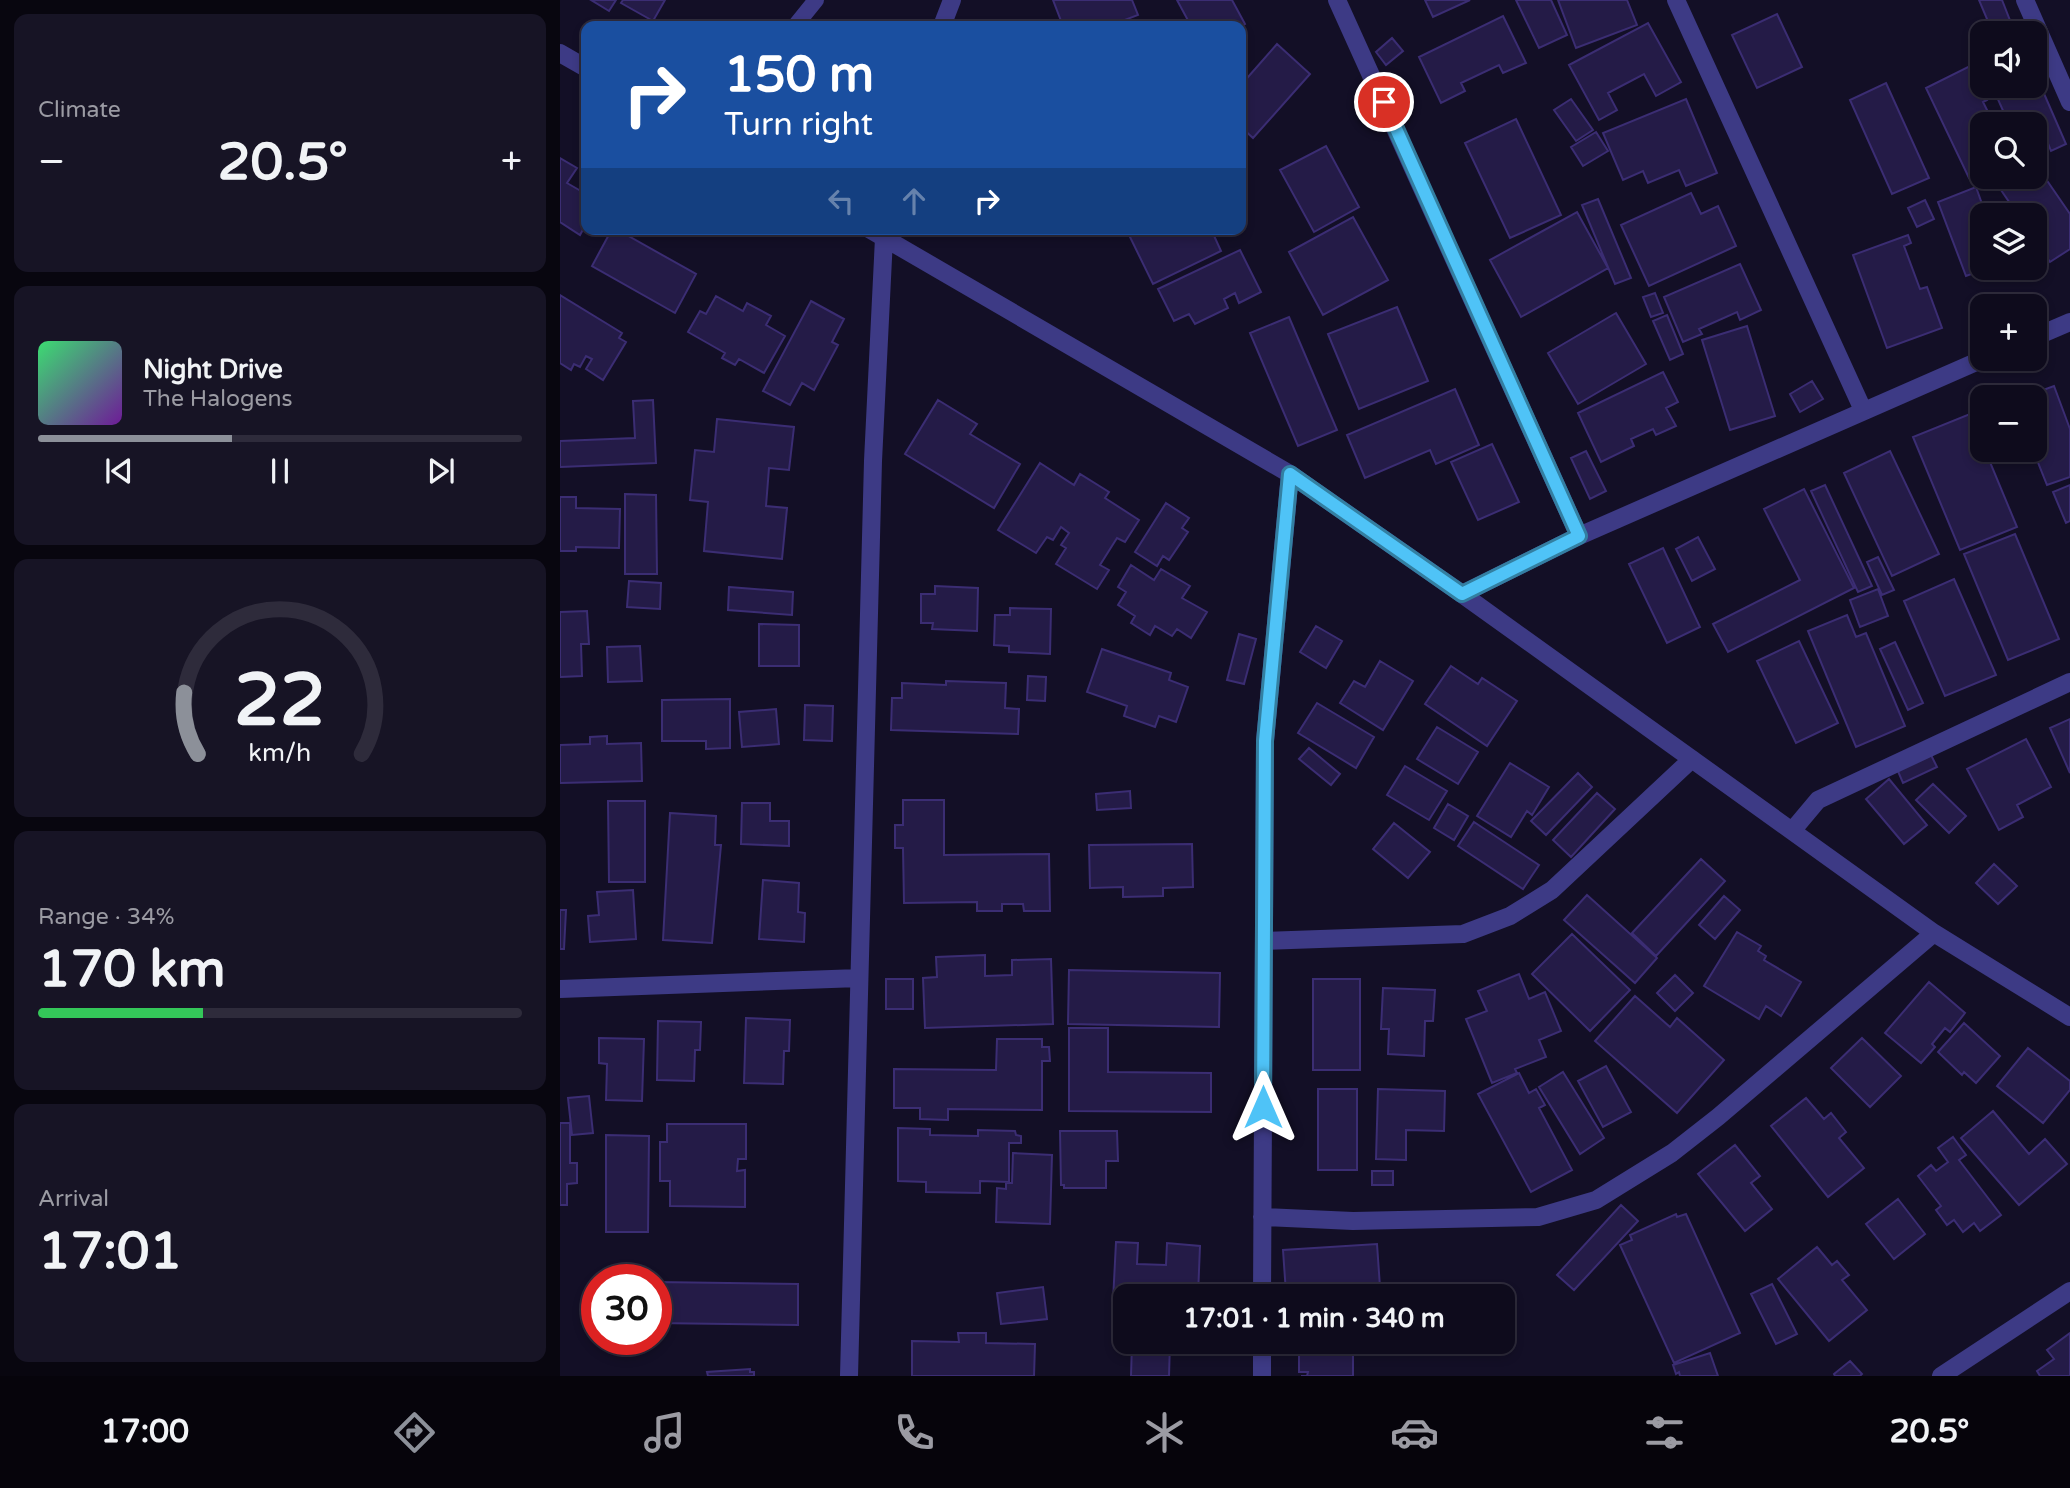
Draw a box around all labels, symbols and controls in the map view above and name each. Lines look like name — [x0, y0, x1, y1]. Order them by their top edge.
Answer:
map controls — [1970, 21, 2047, 462]
button: sound — [1970, 21, 2047, 98]
text: 150 m — [724, 46, 874, 105]
icon: right — [609, 49, 700, 140]
pin — [1354, 72, 1414, 132]
icon: arrive — [1365, 83, 1403, 121]
text: Climate — [38, 96, 121, 124]
text: Turn right — [724, 106, 873, 144]
button: search — [1970, 112, 2047, 189]
text: 20.5° — [218, 131, 348, 194]
text: − — [38, 139, 65, 185]
text: + — [501, 139, 522, 185]
icon: left — [822, 182, 860, 220]
icon: ahead — [895, 182, 933, 220]
icon: right — [968, 182, 1006, 220]
button: layers — [1970, 203, 2047, 280]
button: + — [1970, 294, 2047, 371]
text: Night Drive — [143, 354, 283, 385]
text: The Halogens — [143, 385, 292, 413]
button: − — [1970, 385, 2047, 462]
icon: previous — [100, 452, 138, 490]
icon: pause — [261, 452, 299, 490]
icon: next — [422, 452, 460, 490]
text: 22 — [234, 657, 326, 745]
text: km/h — [249, 738, 311, 768]
text: Range · 34% — [38, 903, 174, 931]
text: 170 km — [38, 938, 226, 1001]
position arrow — [1226, 1070, 1300, 1144]
text: Arrival — [38, 1185, 109, 1213]
text: 17:01 — [38, 1220, 182, 1283]
speed limit sign: 30 — [581, 1264, 672, 1355]
text: 17:01 · 1 min · 340 m — [1183, 1303, 1445, 1334]
icon: directions — [390, 1408, 439, 1457]
icon: music — [640, 1408, 689, 1457]
icon: phone — [890, 1408, 939, 1457]
icon: climate — [1140, 1408, 1189, 1457]
icon: car — [1390, 1408, 1439, 1457]
icon: filters — [1640, 1408, 1689, 1457]
text: 17:00 — [100, 1413, 189, 1451]
text: 20.5° — [1889, 1413, 1969, 1451]

